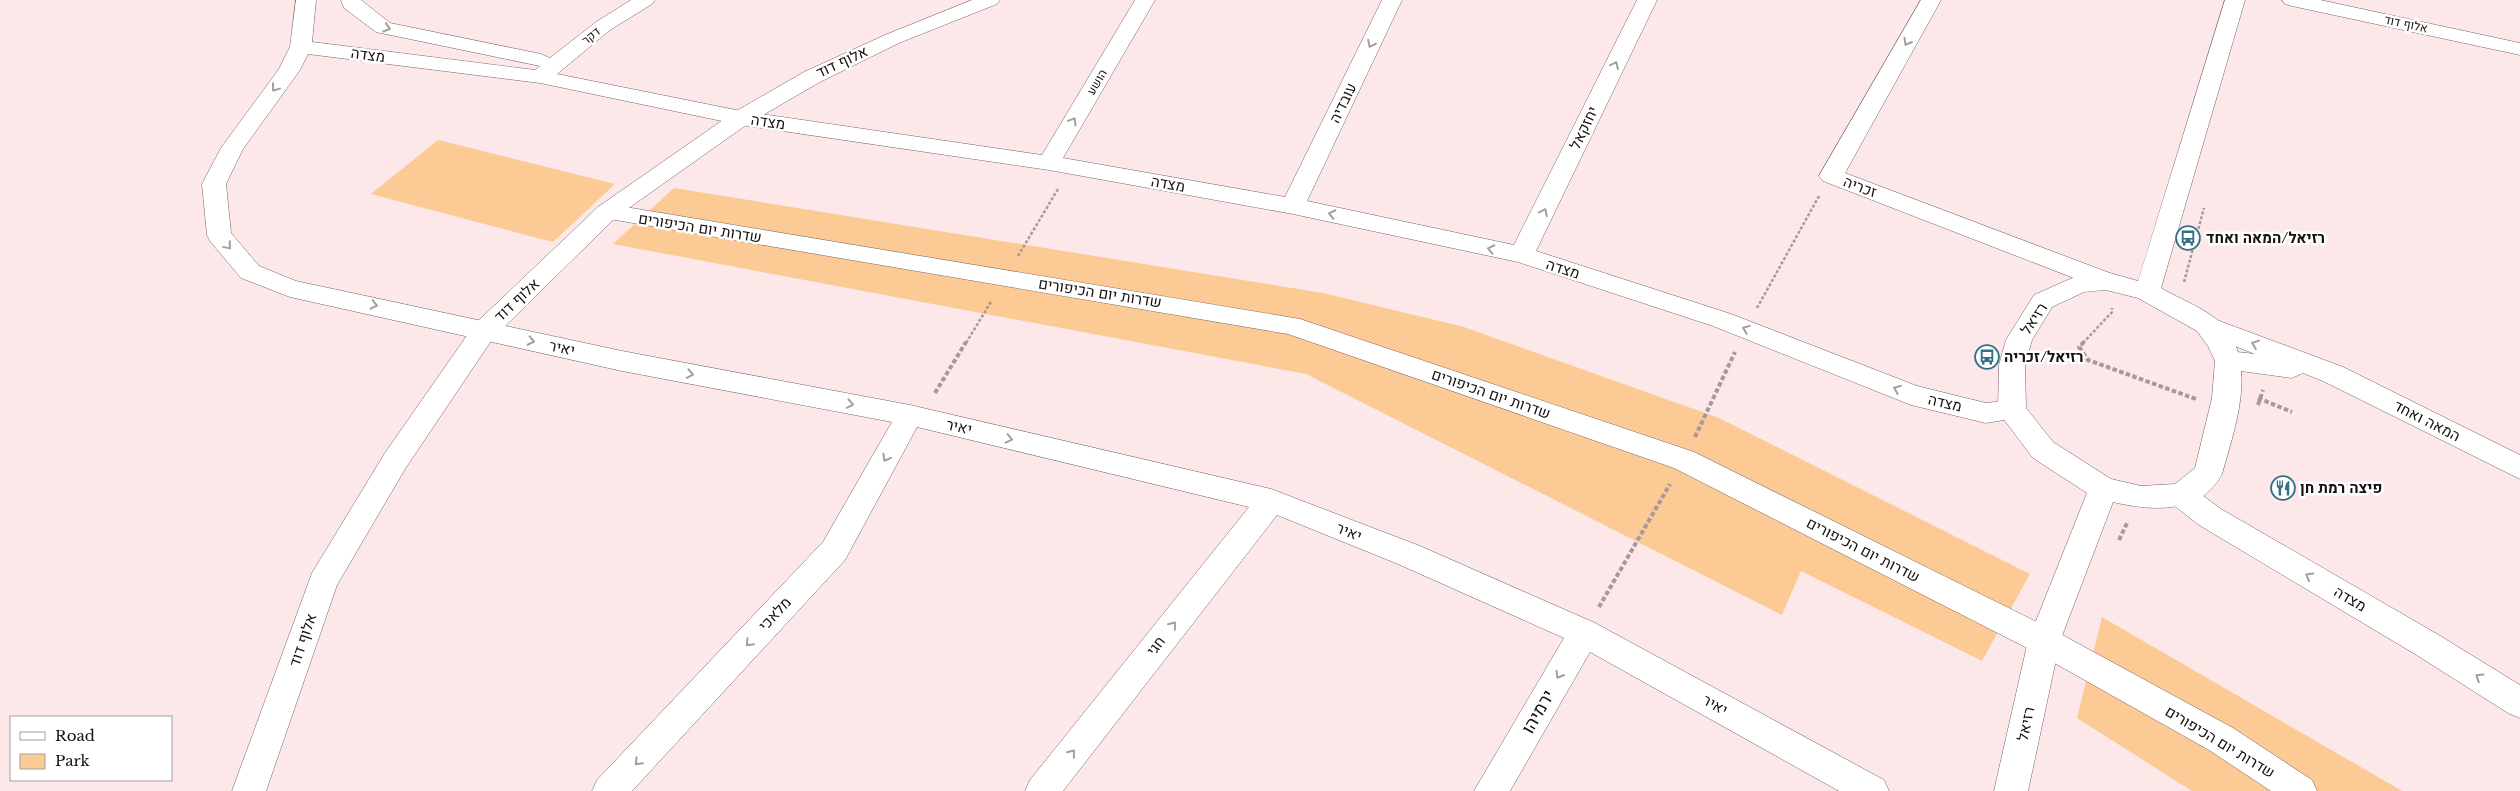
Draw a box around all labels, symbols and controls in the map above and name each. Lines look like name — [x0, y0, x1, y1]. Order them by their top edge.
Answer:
street label: אלוף דוד — [2383, 12, 2429, 35]
one-way arrow — [383, 23, 391, 33]
street label: דקר — [578, 24, 603, 48]
one-way arrow — [1903, 37, 1913, 46]
one-way arrow — [1367, 39, 1377, 48]
street label: אלוף דוד — [813, 41, 871, 82]
street label: מצדה — [350, 43, 386, 66]
one-way arrow — [1609, 62, 1619, 71]
street label: הושע — [1083, 66, 1110, 97]
street label: עובדיה — [1325, 80, 1360, 126]
one-way arrow — [272, 82, 281, 92]
street label: יחזקאל — [1565, 103, 1602, 152]
street label: מצדה — [750, 110, 786, 133]
one-way arrow — [1067, 118, 1077, 127]
street label: מצדה — [1150, 171, 1187, 196]
street label: זכריה — [1841, 172, 1879, 202]
street label: שדרות יום הכיפורים — [637, 208, 763, 247]
one-way arrow — [1538, 208, 1548, 217]
one-way arrow — [1328, 209, 1337, 220]
bus stop icon: רזיאל/המאה ואחד — [2175, 225, 2201, 251]
place label: רזיאל/המאה ואחד — [2206, 228, 2325, 247]
one-way arrow — [223, 240, 231, 249]
one-way arrow — [1486, 244, 1495, 254]
street label: מצדה — [1544, 254, 1582, 283]
street label: שדרות יום הכיפורים — [1037, 273, 1163, 312]
street label: אלוף דוד — [490, 274, 543, 325]
one-way arrow — [369, 299, 378, 310]
street label: רזיאל — [2016, 299, 2051, 338]
one-way arrow — [1742, 325, 1751, 336]
one-way arrow — [527, 335, 536, 346]
street label: יאיר — [547, 336, 577, 360]
one-way arrow — [2251, 339, 2260, 350]
bus stop icon: רזיאל/זכריה — [1974, 344, 2000, 370]
place label: רזיאל/זכריה — [2004, 347, 2084, 366]
street label: שדרות יום הכיפורים — [1429, 364, 1553, 423]
one-way arrow — [686, 368, 695, 379]
one-way arrow — [1893, 385, 1902, 395]
street label: מצדה — [1926, 389, 1964, 416]
street label: המאה ואחד — [2391, 396, 2464, 445]
one-way arrow — [846, 398, 855, 409]
street label: יאיר — [944, 414, 974, 439]
one-way arrow — [1004, 433, 1013, 444]
one-way arrow — [883, 452, 893, 461]
restaurant icon: פיצה רמת חן — [2270, 475, 2296, 501]
place label: פיצה רמת חן — [2300, 478, 2382, 497]
street label: שדרות יום הכיפורים — [1803, 513, 1923, 586]
street label: יאיר — [1334, 518, 1365, 545]
one-way arrow — [2306, 572, 2315, 582]
street label: מצדה — [2331, 582, 2370, 615]
street label: מלאכי — [754, 593, 795, 635]
street label: אלוף דוד — [285, 611, 320, 669]
one-way arrow — [1167, 622, 1175, 631]
street label: חגי — [1142, 632, 1169, 659]
one-way arrow — [746, 637, 755, 646]
one-way arrow — [1556, 670, 1566, 679]
one-way arrow — [2475, 674, 2484, 684]
street label: ירמיהו — [1517, 686, 1559, 738]
street label: יאיר — [1699, 690, 1731, 719]
street label: שדרות יום הכיפורים — [2162, 701, 2279, 782]
street label: רזיאל — [2013, 705, 2038, 743]
legend — [10, 716, 172, 781]
text: Road — [55, 726, 95, 745]
one-way arrow — [1066, 749, 1075, 759]
text: Park — [55, 751, 91, 770]
one-way arrow — [635, 756, 644, 765]

